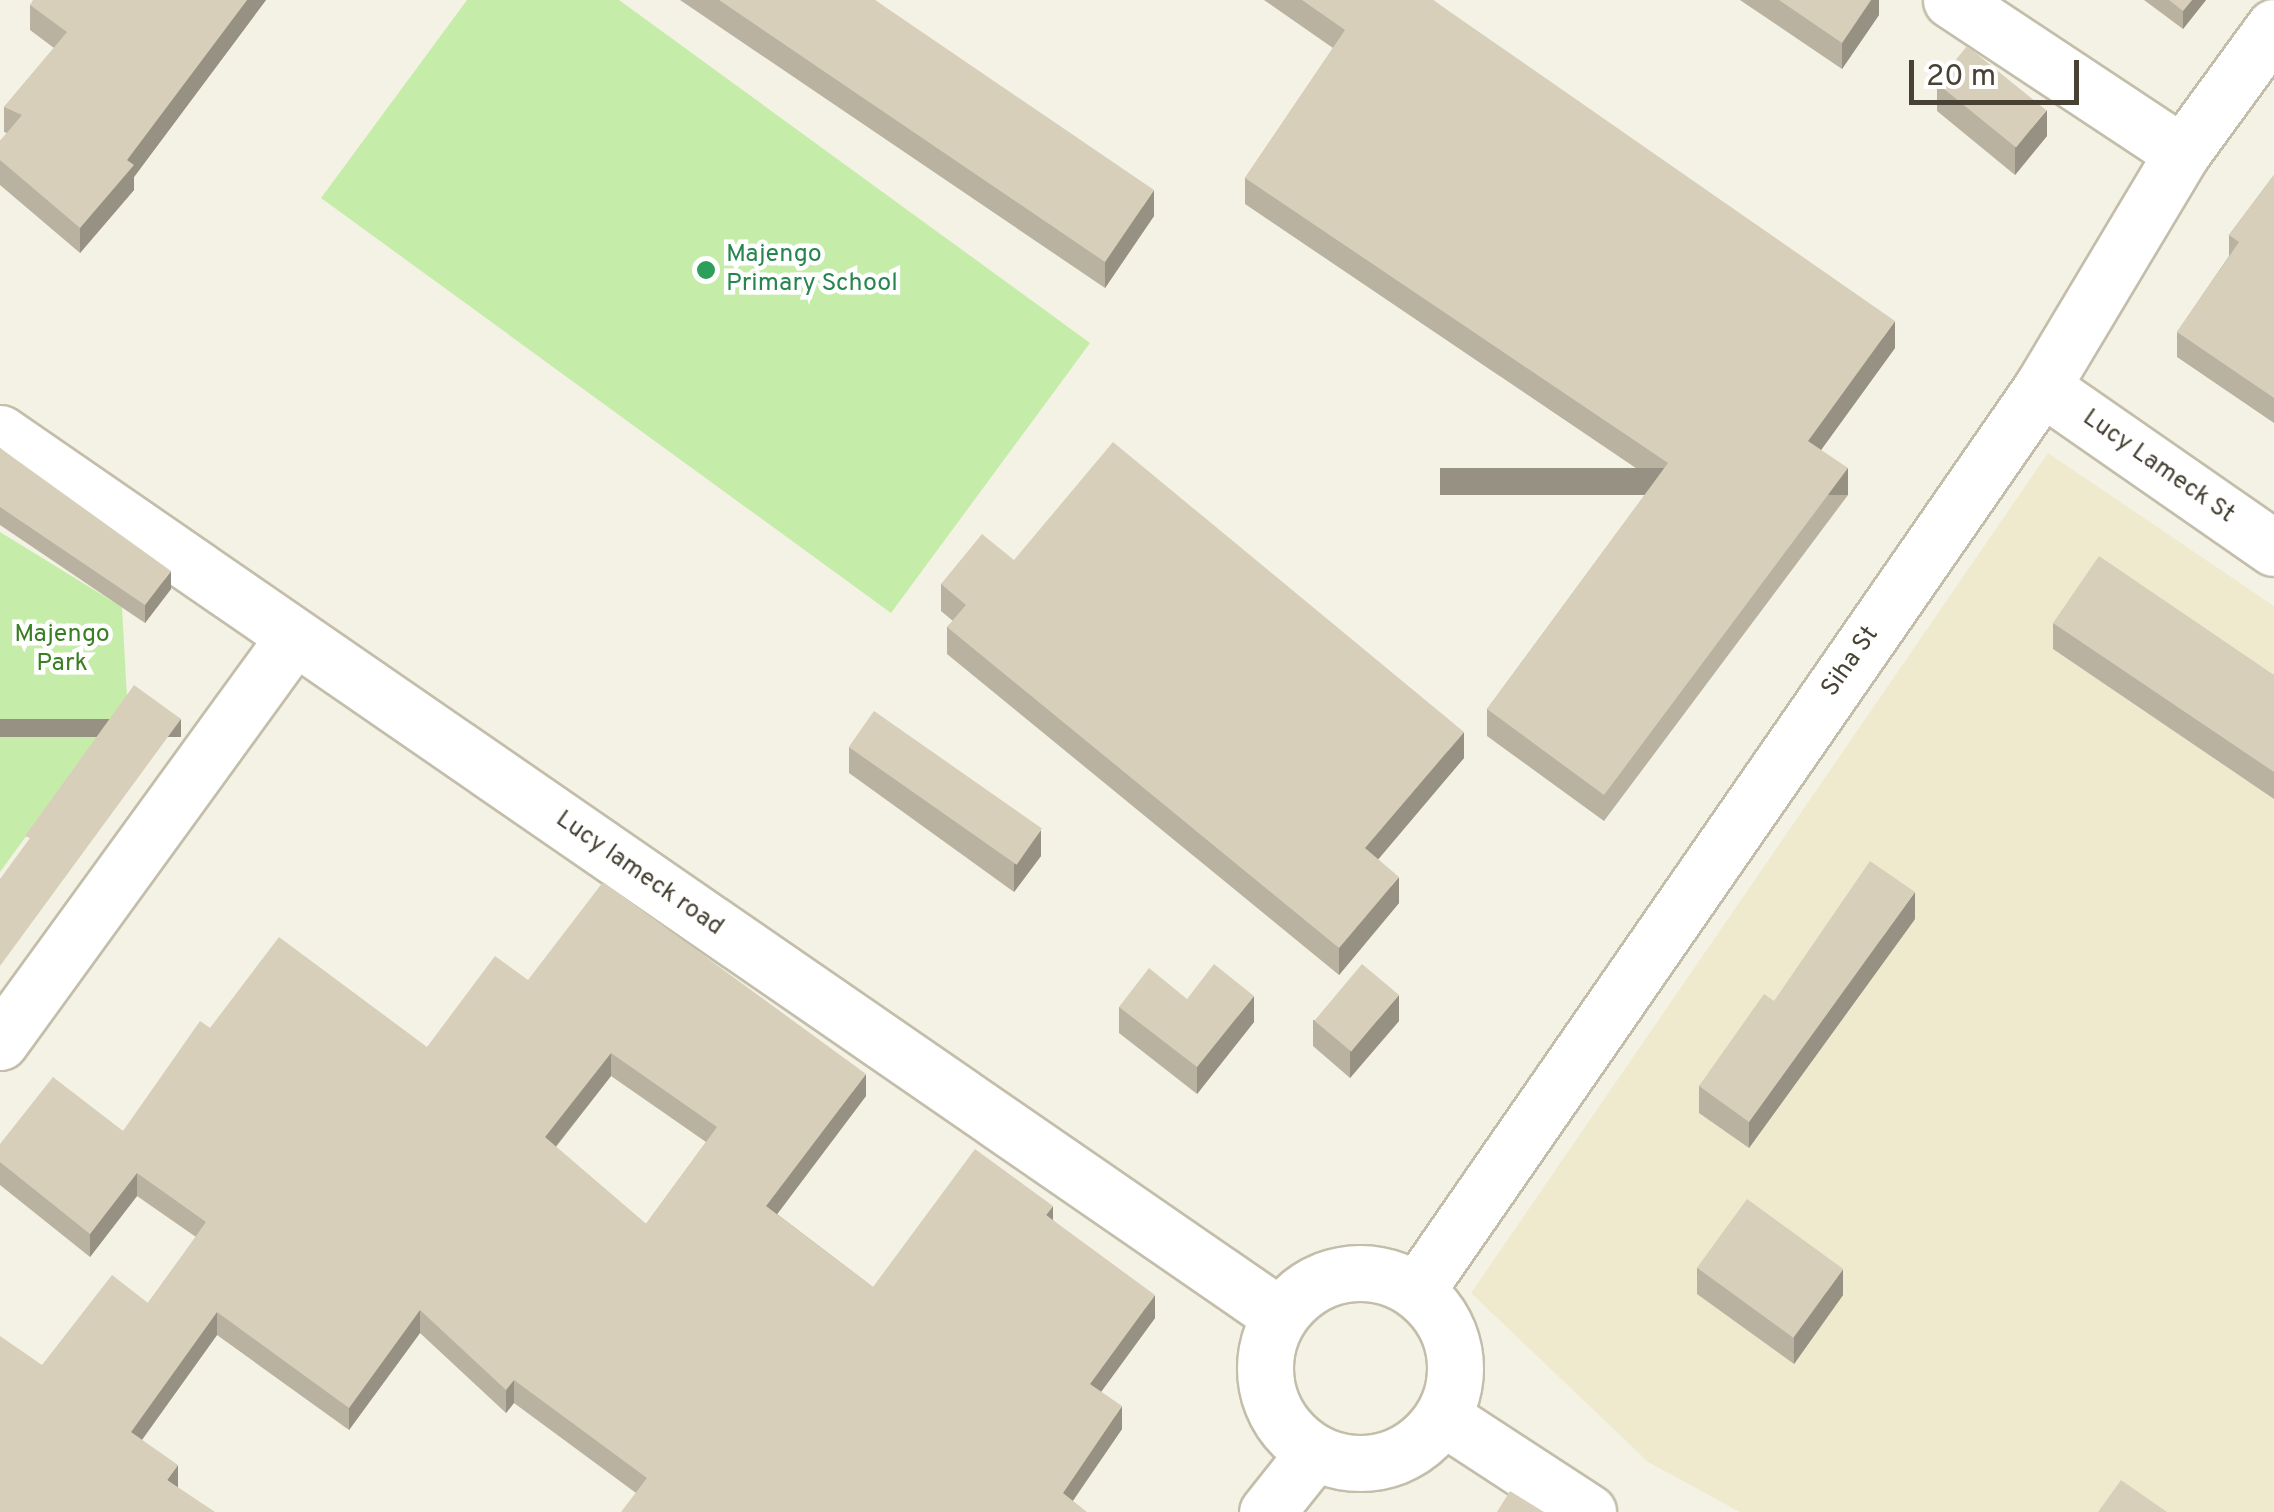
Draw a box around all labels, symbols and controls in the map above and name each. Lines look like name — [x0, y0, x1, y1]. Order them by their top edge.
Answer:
scale bar — [1914, 40, 2084, 102]
text: 20 m — [1926, 59, 1996, 96]
place label: Majengo Primary School — [726, 241, 898, 300]
marker: Majengo Primary School — [695, 259, 717, 281]
street label: Lucy Lameck St — [2076, 404, 2240, 530]
park label: Majengo Park — [14, 621, 110, 680]
street label: Siha St — [1816, 621, 1886, 703]
street label: Lucy lameck road — [549, 805, 729, 943]

